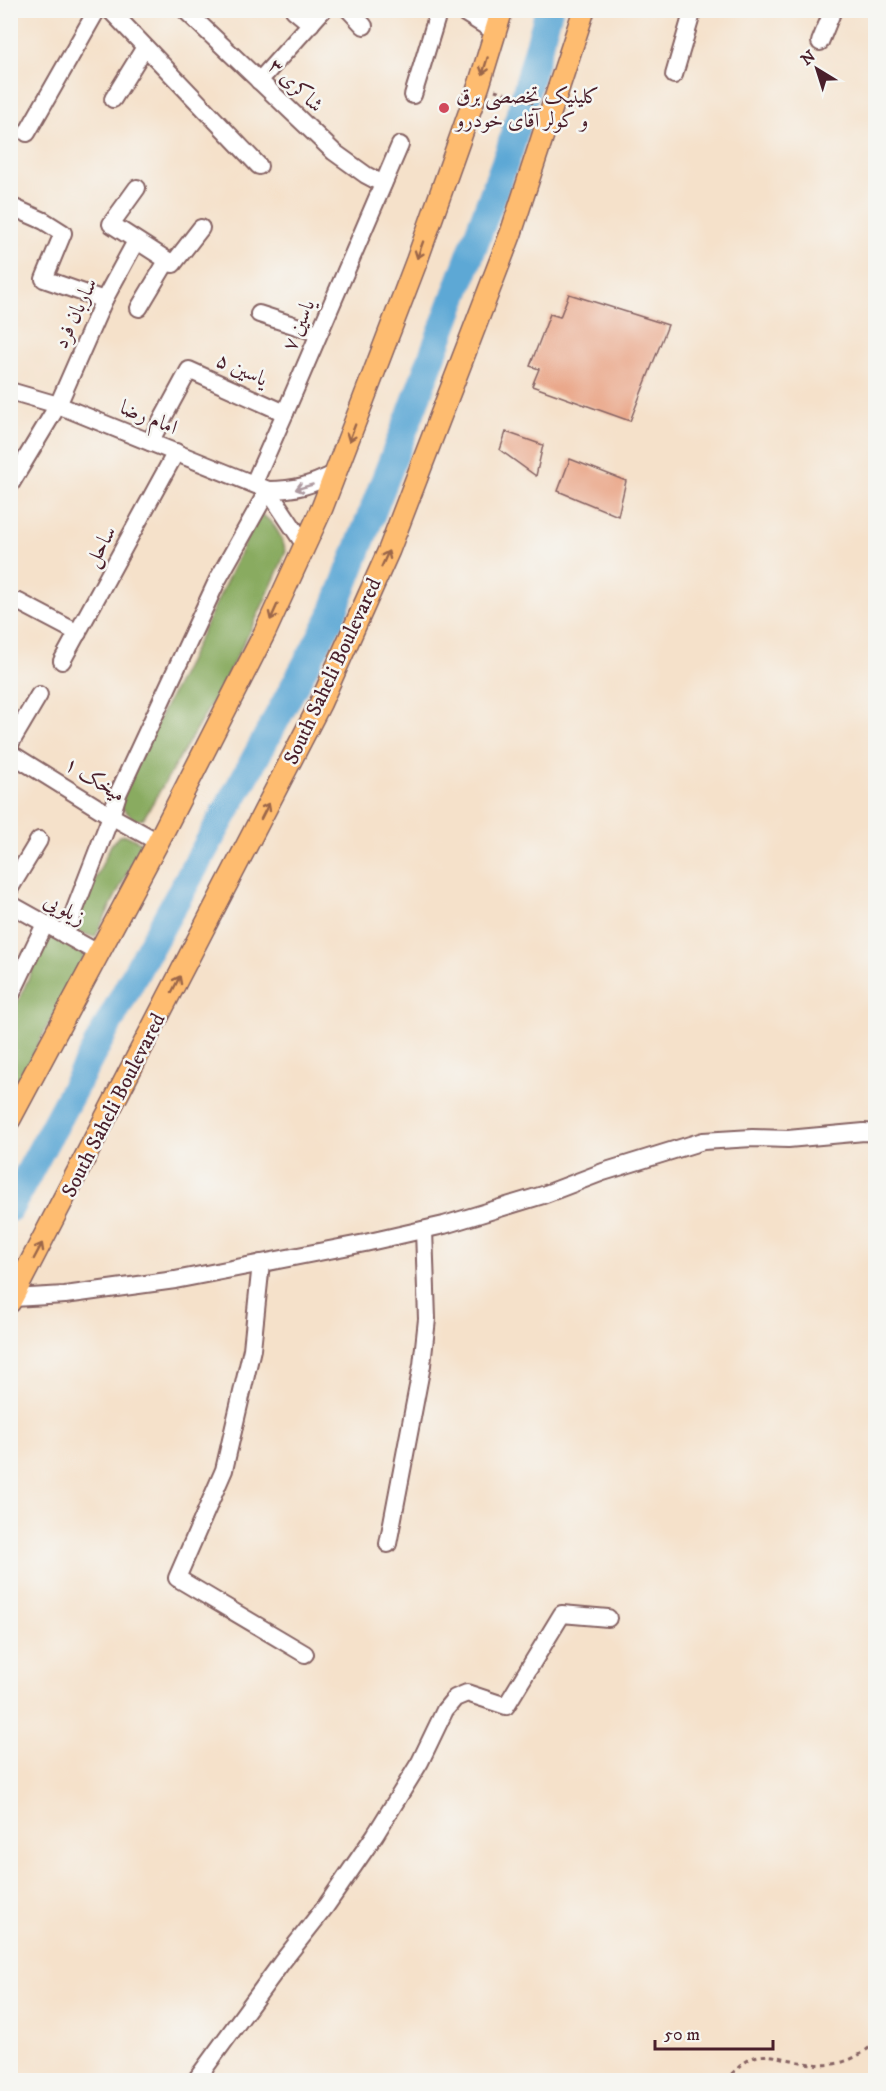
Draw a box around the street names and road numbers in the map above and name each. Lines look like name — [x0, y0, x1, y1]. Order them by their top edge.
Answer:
street label: شاکری ۳ — [262, 53, 329, 118]
street label: ساربان فرد — [48, 274, 104, 353]
street label: یاسین ۷ — [277, 295, 322, 355]
street label: یاسین ۵ — [212, 347, 272, 393]
street label: امام رضا — [115, 395, 181, 445]
street label: ساحل — [79, 521, 124, 572]
street label: South Saheli Boulevared — [278, 573, 388, 769]
street label: میخک ۱ — [59, 751, 130, 809]
street label: زیلویی — [39, 888, 90, 932]
street label: South Saheli Boulevared — [56, 1009, 172, 1202]

